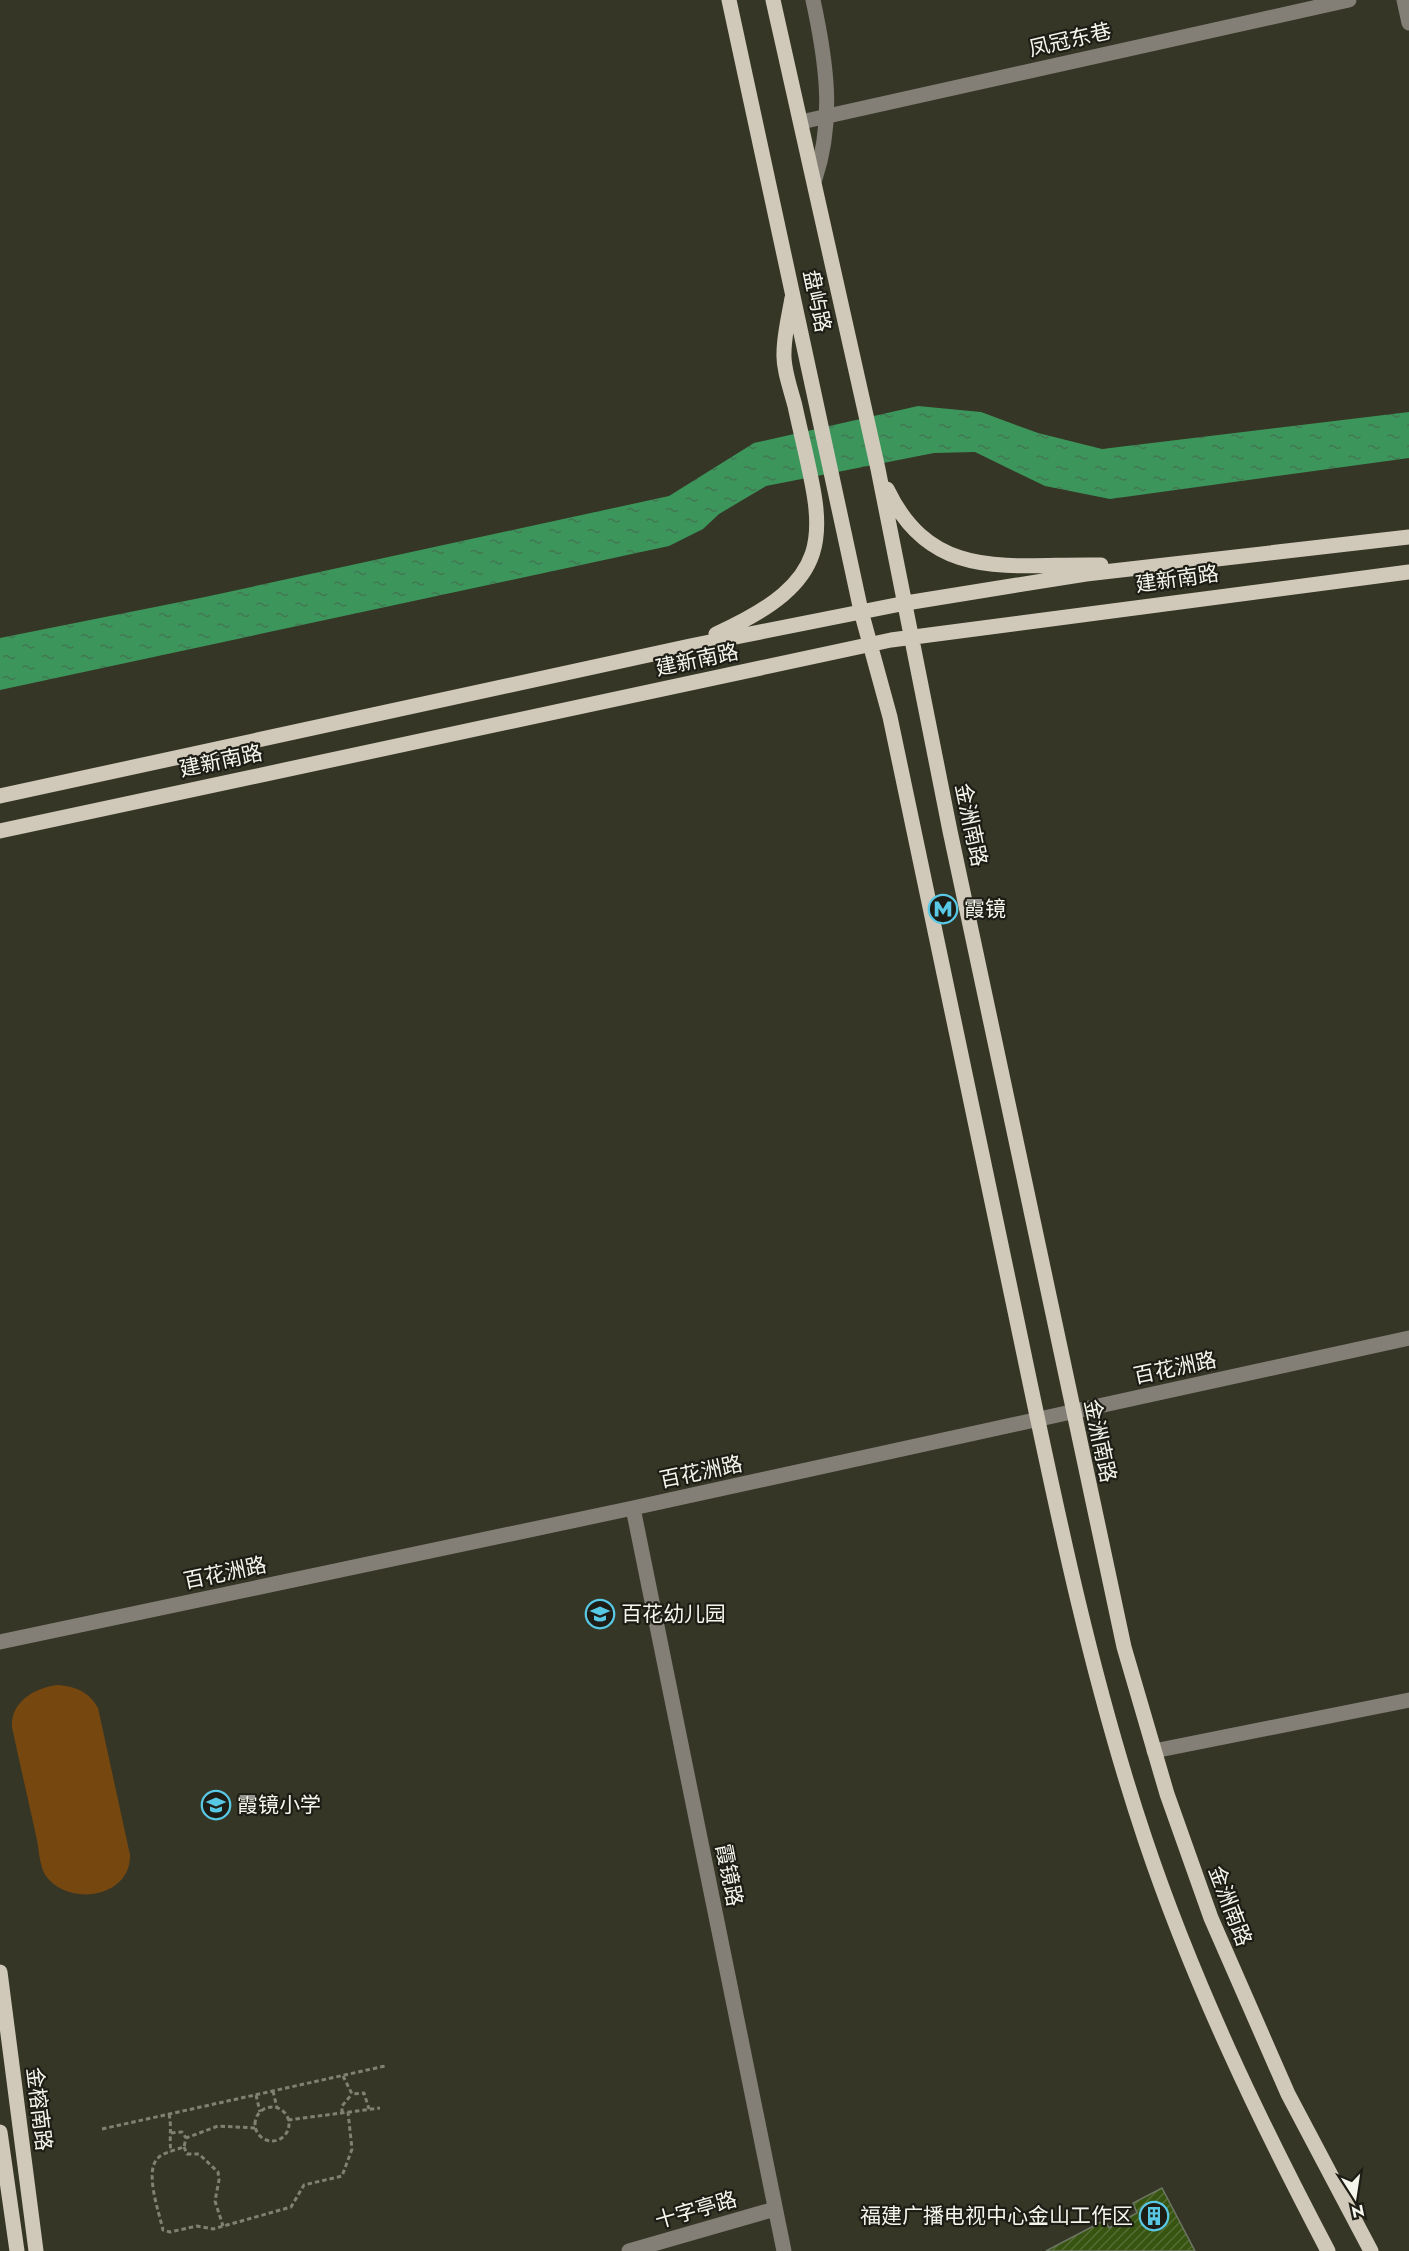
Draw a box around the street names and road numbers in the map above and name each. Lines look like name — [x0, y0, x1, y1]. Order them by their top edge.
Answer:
street label: 凤冠东巷 — [1026, 16, 1114, 64]
street label: 盘屿路 — [796, 267, 838, 335]
street label: 建新南路 — [1133, 558, 1221, 600]
street label: 建新南路 — [653, 637, 741, 683]
street label: 建新南路 — [177, 738, 265, 784]
street label: 金洲南路 — [948, 781, 994, 869]
street label: 百花洲路 — [1131, 1345, 1219, 1391]
street label: 金洲南路 — [1077, 1397, 1123, 1485]
street label: 百花洲路 — [657, 1449, 745, 1495]
street label: 百花洲路 — [181, 1550, 269, 1596]
street label: 霞镜路 — [708, 1841, 750, 1909]
street label: 金洲南路 — [1201, 1861, 1259, 1951]
street label: 金榕南路 — [19, 2065, 59, 2153]
street label: 十字亭路 — [651, 2184, 741, 2236]

